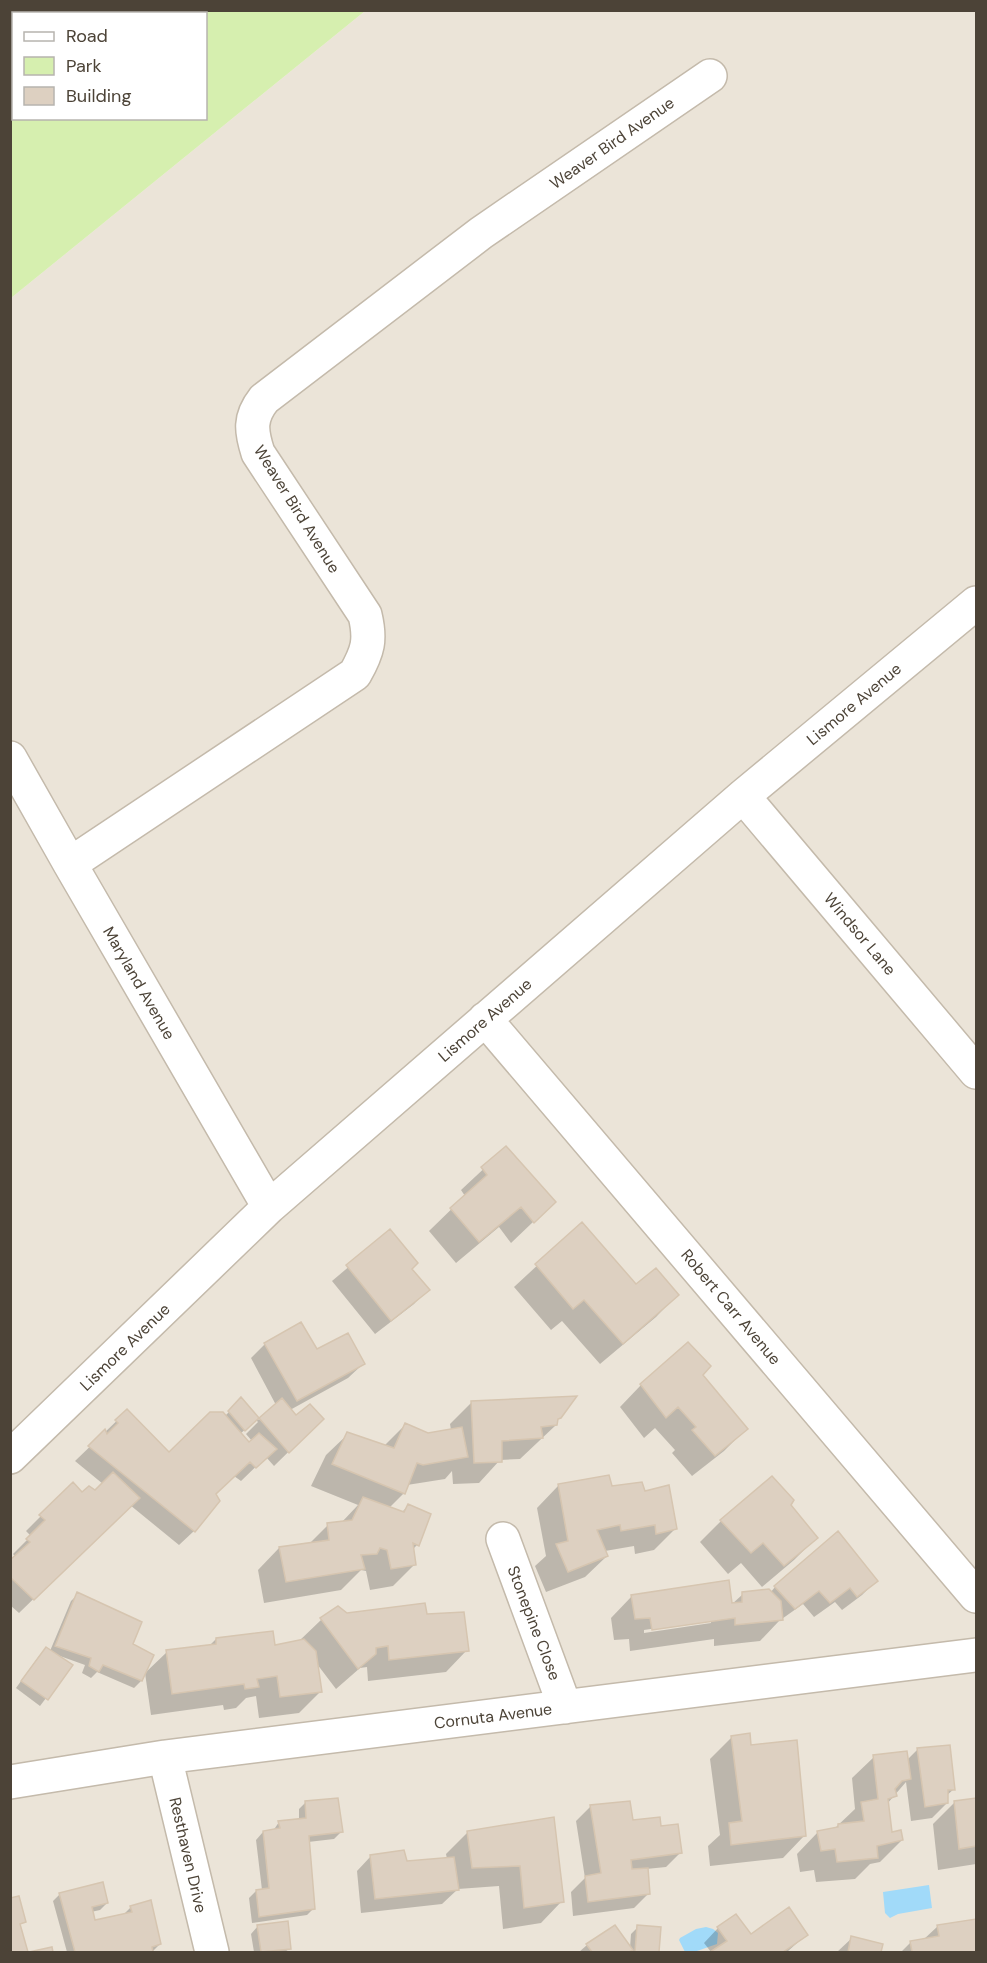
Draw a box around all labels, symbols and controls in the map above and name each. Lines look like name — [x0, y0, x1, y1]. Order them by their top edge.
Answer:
legend — [12, 12, 207, 120]
text: Road — [66, 24, 108, 48]
text: Park — [66, 54, 102, 78]
text: Building — [66, 84, 131, 108]
street label: Weaver Bird Avenue — [546, 92, 678, 194]
street label: Weaver Bird Avenue — [249, 441, 345, 577]
street label: Lismore Avenue — [802, 658, 906, 750]
street label: Windsor Lane — [819, 888, 901, 980]
street label: Maryland Avenue — [98, 923, 180, 1043]
street label: Lismore Avenue — [434, 974, 536, 1066]
street label: Robert Carr Avenue — [676, 1245, 786, 1369]
street label: Lismore Avenue — [75, 1299, 175, 1395]
street label: Stonepine Close — [502, 1563, 566, 1683]
street label: Cornuta Avenue — [433, 1698, 553, 1734]
street label: Resthaven Drive — [164, 1795, 212, 1915]

